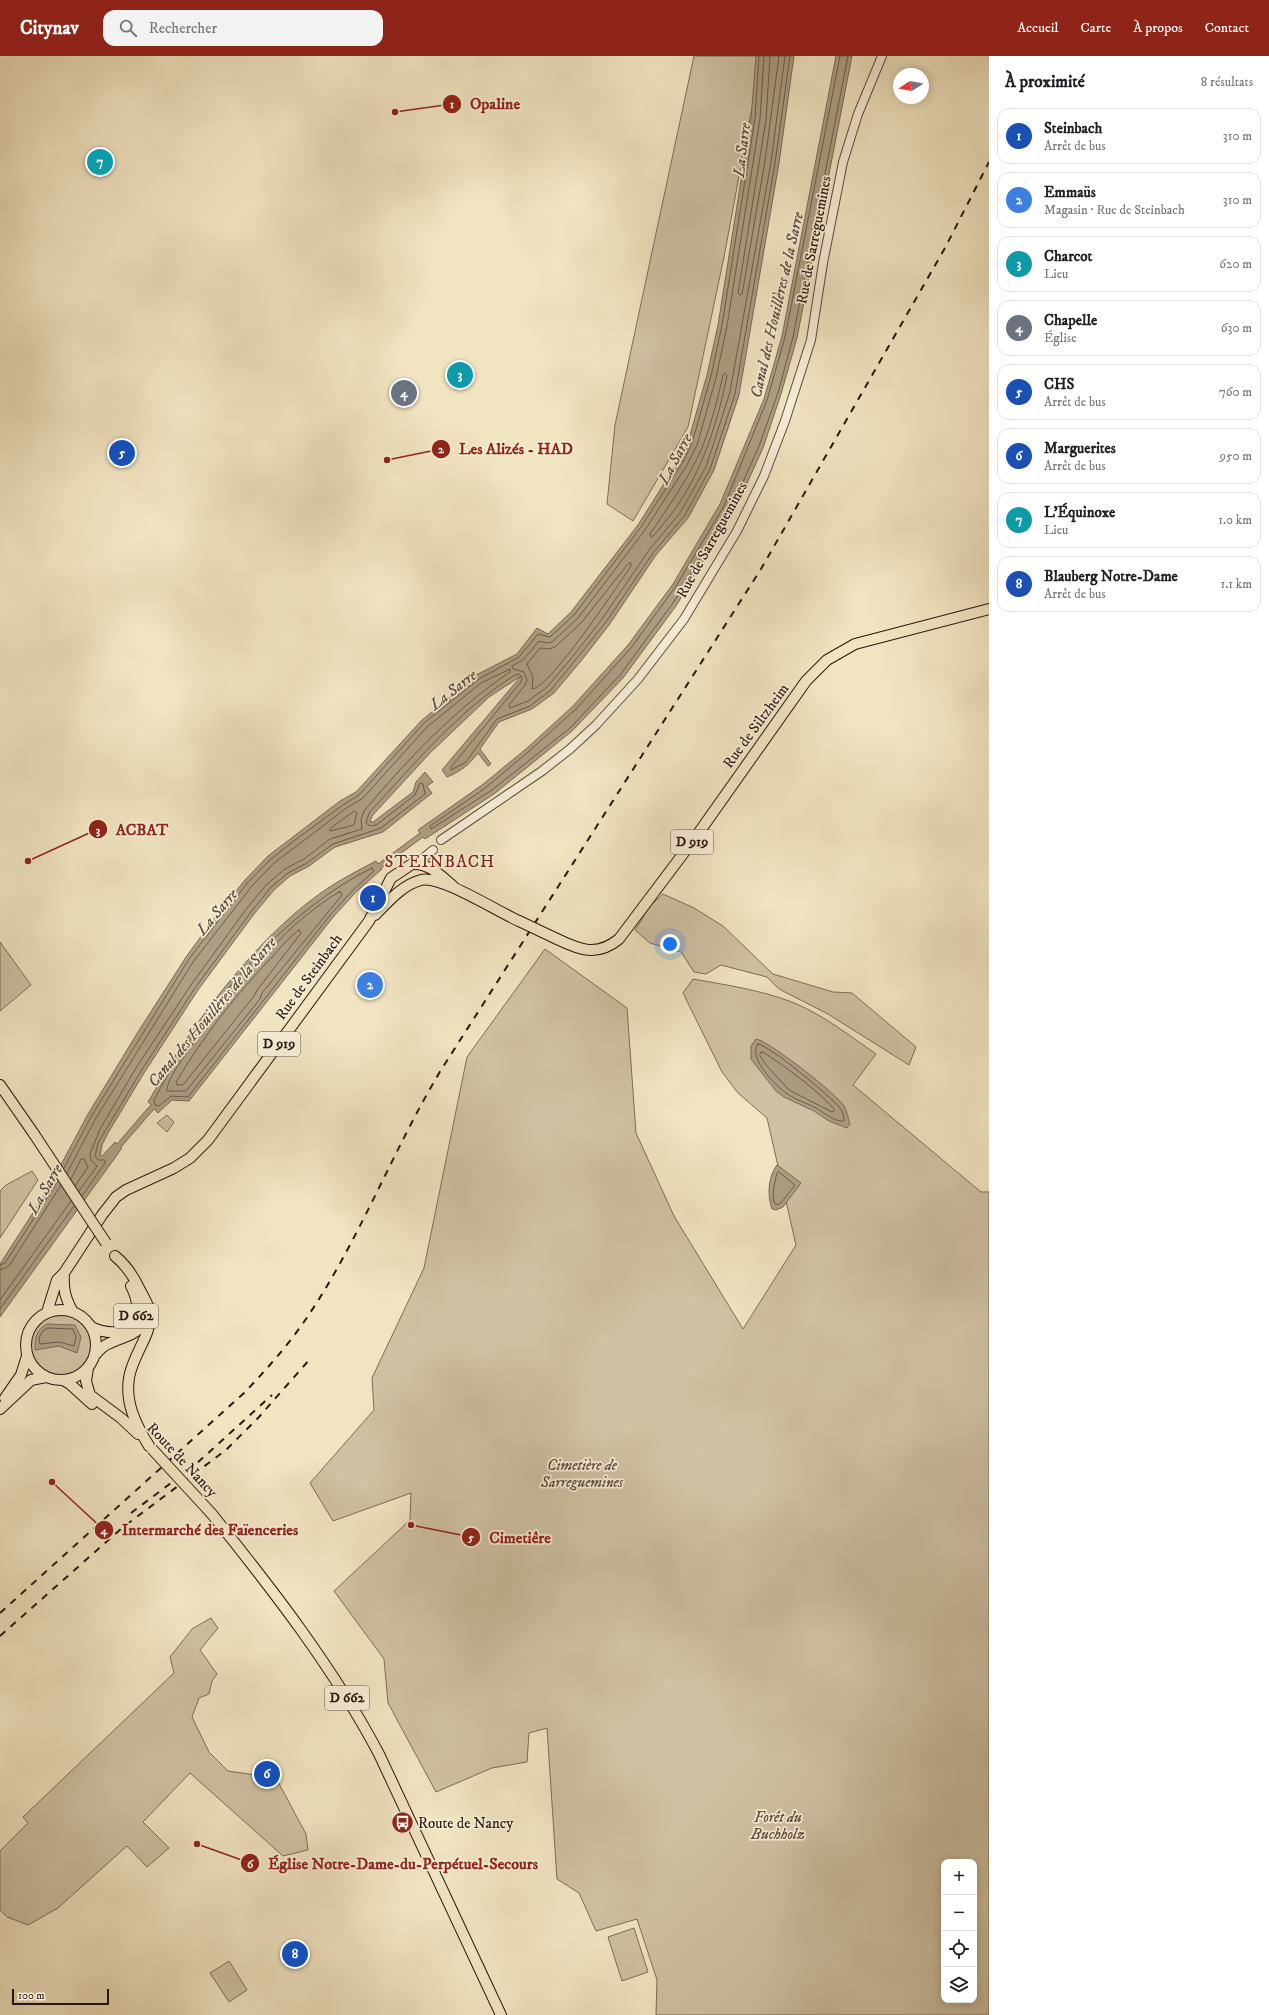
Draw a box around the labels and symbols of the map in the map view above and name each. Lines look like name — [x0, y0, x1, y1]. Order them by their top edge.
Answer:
north arrow — [893, 68, 929, 104]
callout: Opaline — [442, 90, 528, 118]
text: Opaline — [470, 94, 520, 114]
text: 1 — [450, 97, 455, 112]
water label: La Sarre — [729, 121, 755, 179]
pin: 7 — [87, 147, 113, 177]
street label: Rue de Sarreguemines — [792, 174, 836, 306]
water label: Canal des Houillères de la Sarre — [746, 209, 808, 400]
pin: 3 — [447, 360, 473, 390]
pin: 4 — [391, 378, 417, 408]
water label: La Sarre — [653, 430, 697, 489]
callout: Les Alizés - HAD — [431, 435, 581, 463]
pin: 5 — [109, 438, 135, 468]
text: Les Alizés - HAD — [459, 439, 573, 459]
text: 2 — [438, 442, 445, 457]
street label: Rue de Sarreguemines — [672, 479, 752, 601]
water label: La Sarre — [425, 665, 481, 715]
street label: Rue de Siltzheim — [719, 680, 793, 772]
callout: ACBAT — [88, 815, 176, 843]
text: ACBAT — [115, 820, 169, 840]
text: 3 — [96, 823, 101, 838]
road number: D 919 — [671, 830, 713, 854]
district label: STEINBACH — [385, 851, 495, 873]
pin: 1 — [360, 883, 386, 913]
water label: La Sarre — [191, 884, 243, 940]
street label: Rue de Steinbach — [271, 930, 347, 1024]
water label: Canal des Houillères de la Sarre — [143, 932, 281, 1091]
your location — [660, 934, 680, 954]
pin: 2 — [357, 970, 383, 1000]
road number: D 919 — [258, 1032, 300, 1056]
water label: La Sarre — [22, 1160, 68, 1218]
road number: D 662 — [114, 1304, 158, 1328]
street label: Route de Nancy — [143, 1419, 222, 1502]
park label: Cimetière de Sarreguemines — [540, 1456, 624, 1492]
callout: Intermarché des Faïenceries — [94, 1516, 307, 1544]
text: Intermarché des Faïenceries — [122, 1520, 299, 1540]
text: 4 — [100, 1523, 109, 1538]
callout: Cimetiêre — [461, 1523, 559, 1551]
text: Cimetiêre — [489, 1528, 551, 1548]
text: 5 — [467, 1530, 474, 1545]
road number: D 662 — [325, 1686, 369, 1710]
pin: 6 — [254, 1759, 280, 1789]
park label: Forêt du Buchholz — [750, 1808, 805, 1844]
bus stop icon: Route de Nancy — [389, 1810, 415, 1836]
place label: Route de Nancy — [418, 1814, 514, 1833]
callout: Église Notre-Dame-du-Perpétuel-Secours — [240, 1849, 546, 1877]
text: Église Notre-Dame-du-Perpétuel-Secours — [268, 1854, 539, 1874]
text: 6 — [247, 1857, 254, 1872]
pin: 8 — [282, 1939, 308, 1969]
scale bar — [12, 1987, 109, 2006]

